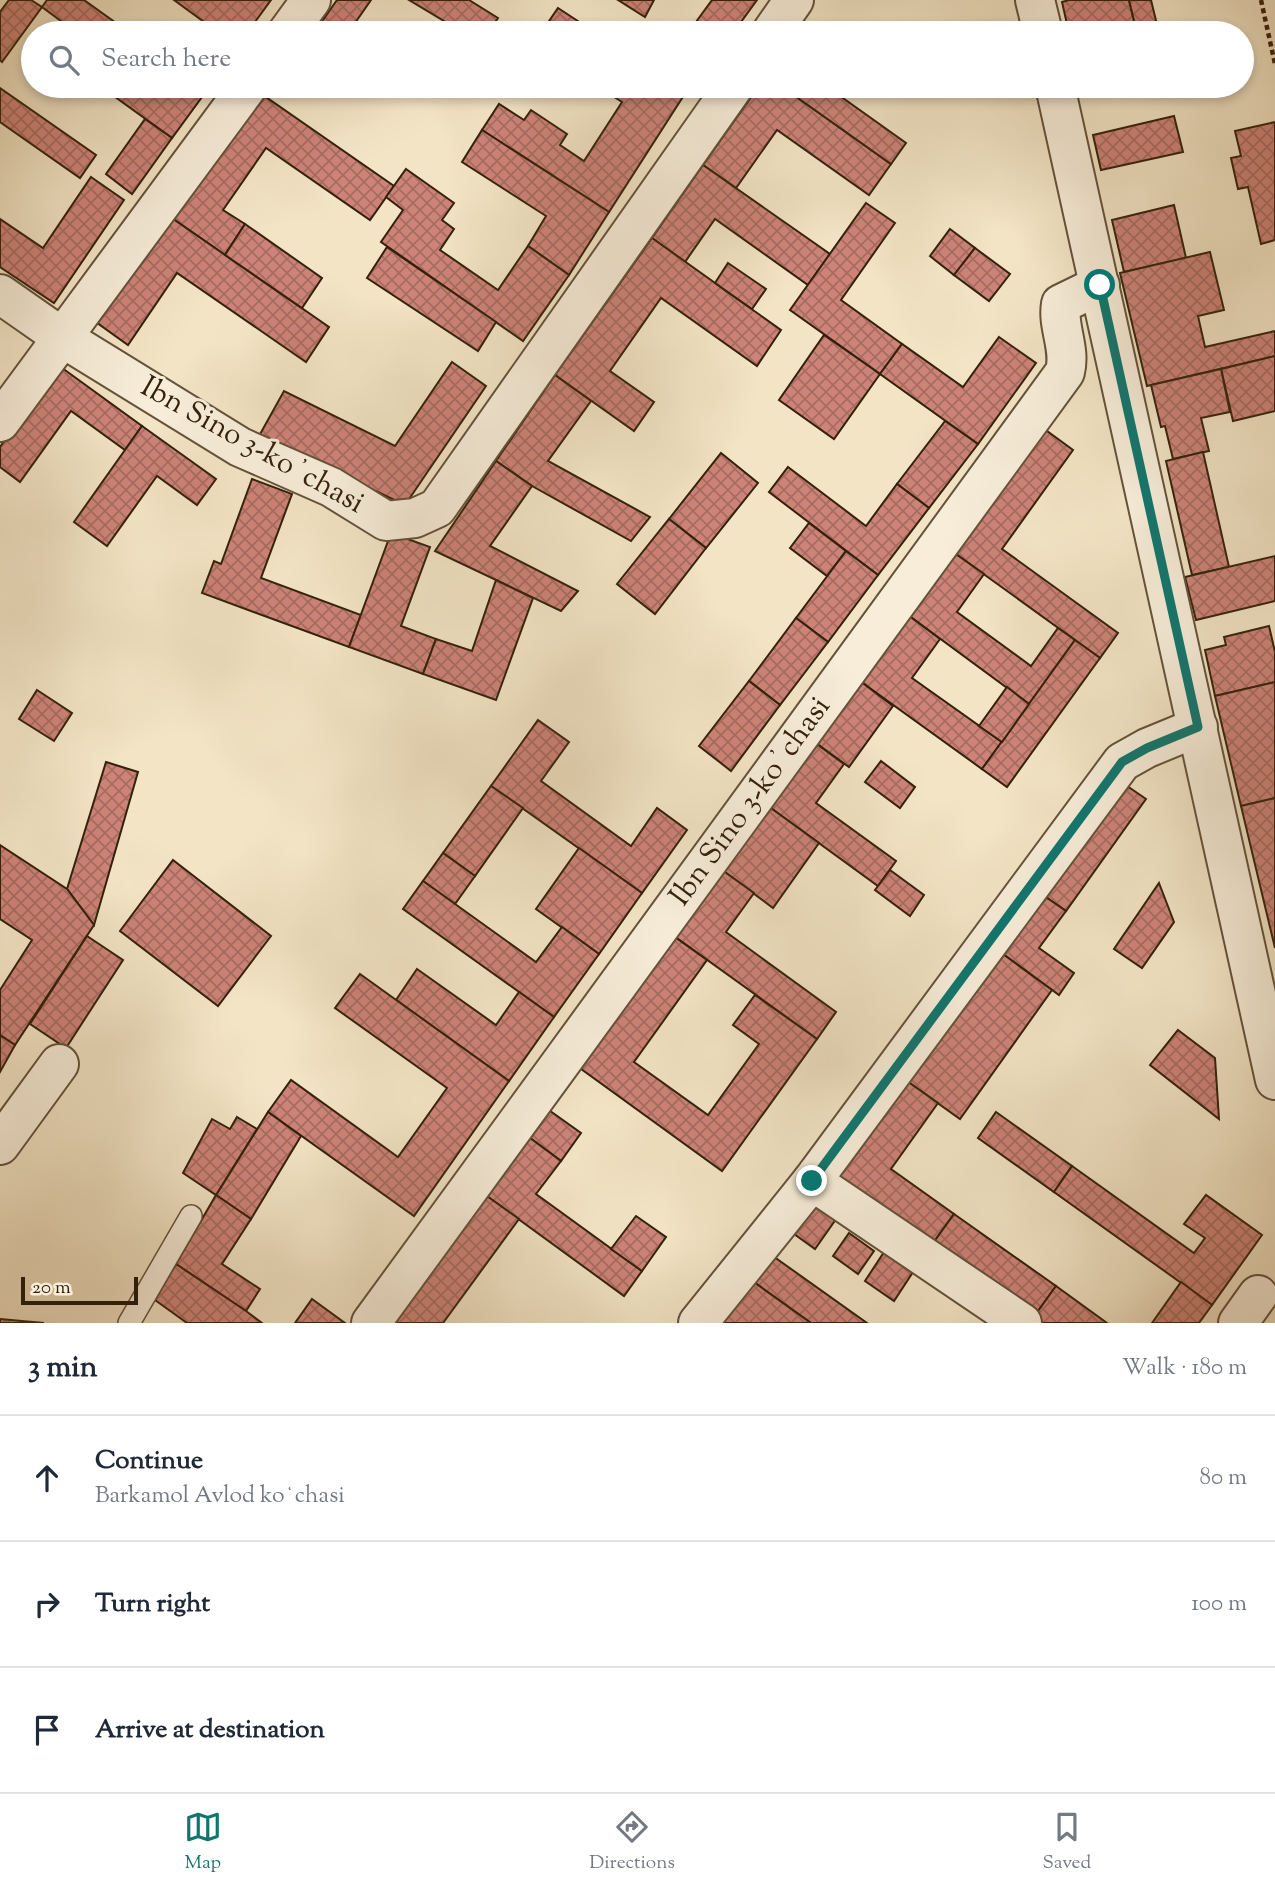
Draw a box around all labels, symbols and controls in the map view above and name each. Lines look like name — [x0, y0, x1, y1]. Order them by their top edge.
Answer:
search box — [21, 21, 1254, 98]
icon: search — [45, 41, 83, 79]
text: Search here — [101, 41, 231, 78]
route start — [1084, 269, 1115, 300]
street label: Ibn Sino 3-koʼchasi — [132, 367, 372, 525]
street label: Ibn Sino 3-koʼchasi — [660, 688, 842, 916]
route end — [796, 1165, 827, 1196]
scale bar — [21, 1274, 138, 1306]
text: 20 m — [32, 1275, 71, 1302]
text: 3 min — [28, 1347, 98, 1390]
text: Walk · 180 m — [1122, 1352, 1247, 1385]
text: Continue — [95, 1443, 203, 1480]
icon: ahead — [28, 1459, 66, 1497]
text: 80 m — [1199, 1462, 1247, 1495]
text: Barkamol Avlod koʻchasi — [95, 1480, 345, 1513]
icon: right — [28, 1585, 66, 1623]
text: Turn right — [95, 1586, 210, 1623]
text: 100 m — [1191, 1588, 1247, 1621]
icon: arrive — [28, 1711, 66, 1749]
text: Arrive at destination — [95, 1712, 325, 1749]
tab: Map — [184, 1808, 222, 1877]
tab: Directions — [589, 1808, 675, 1877]
tab: Saved — [1042, 1808, 1091, 1877]

